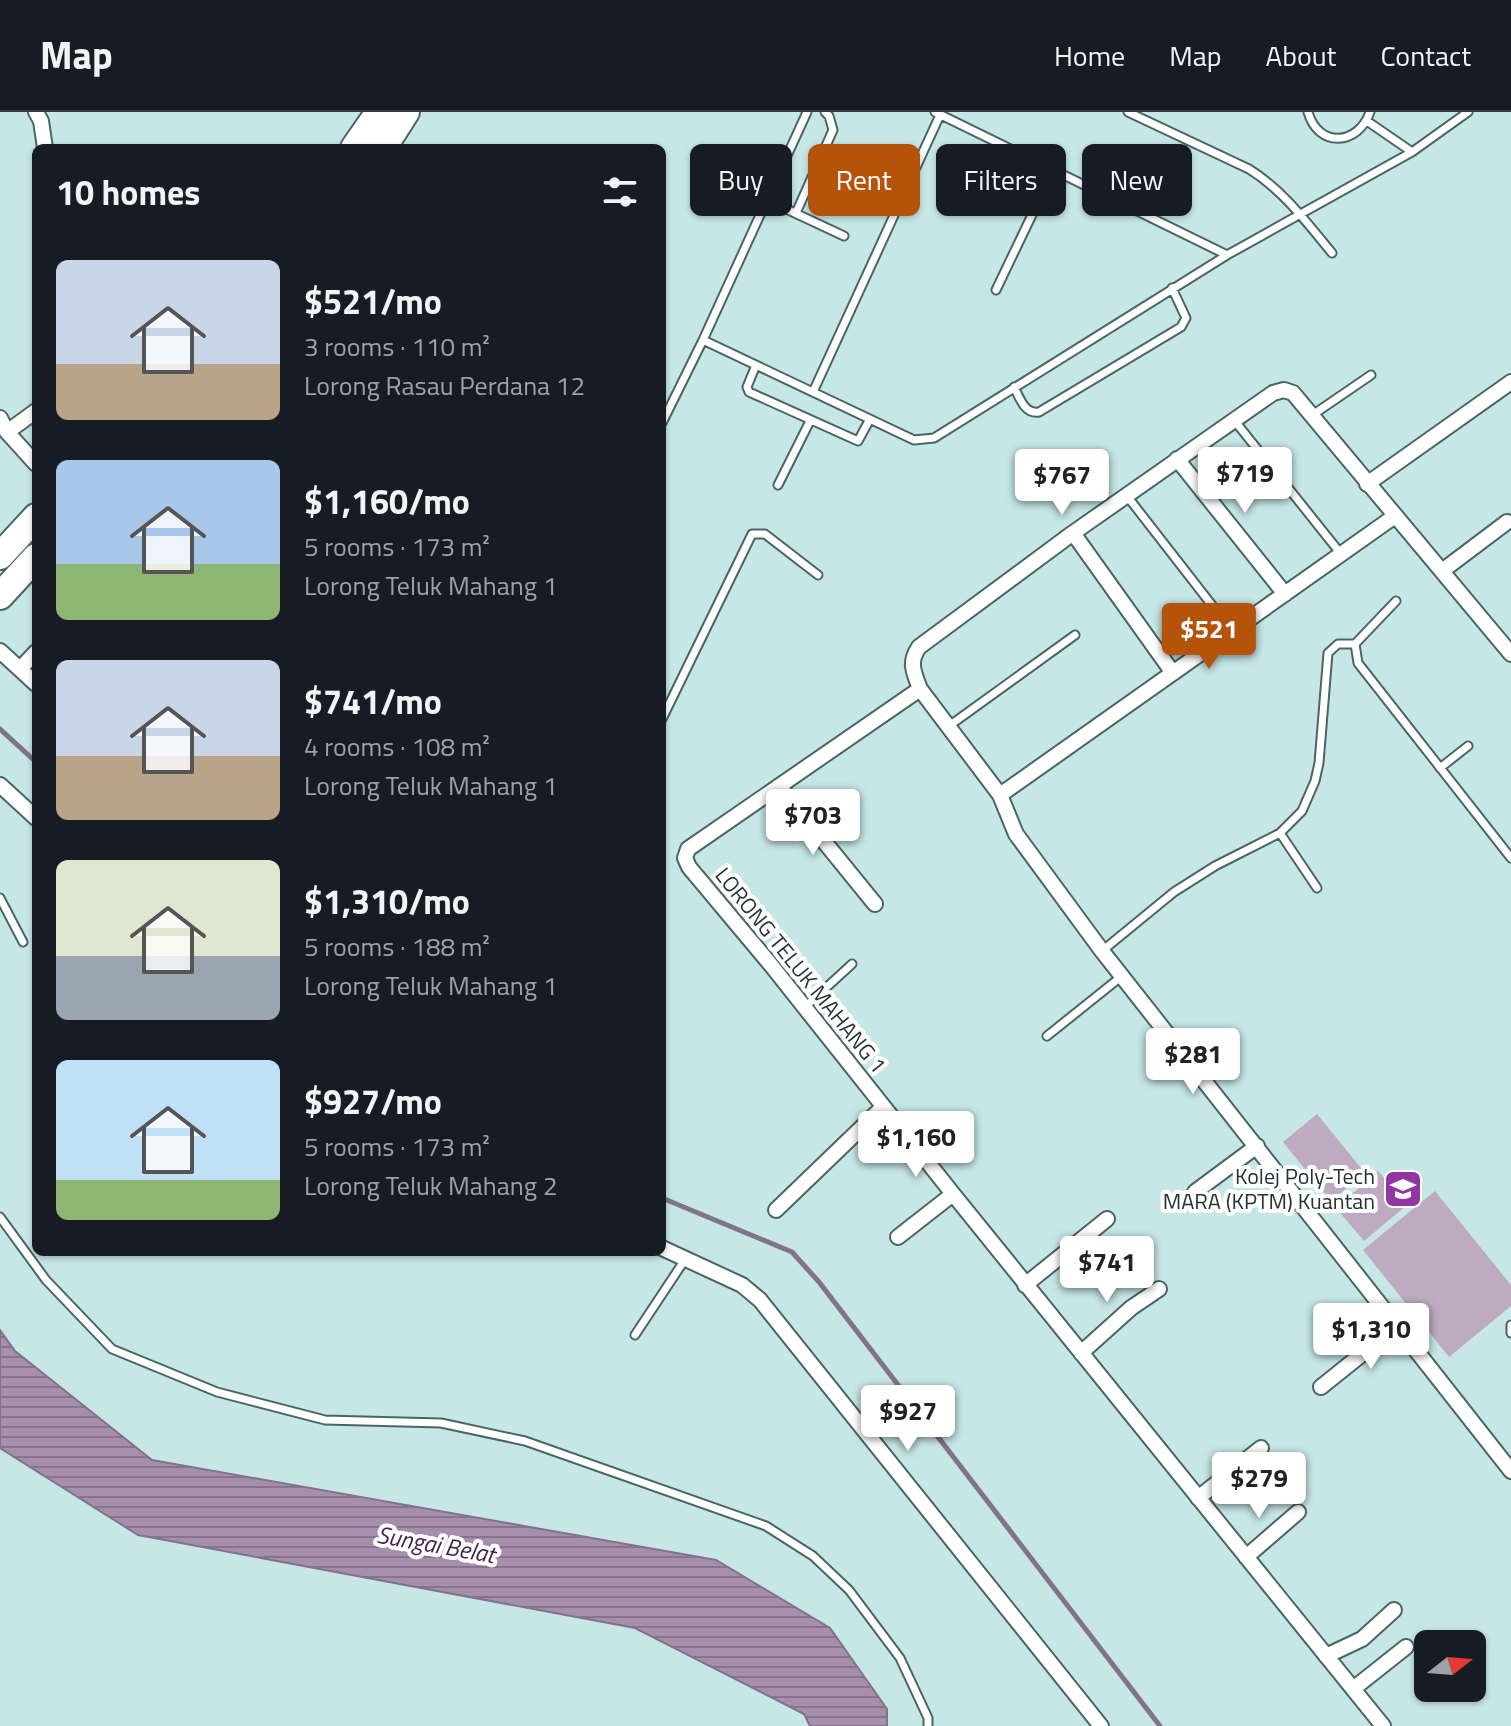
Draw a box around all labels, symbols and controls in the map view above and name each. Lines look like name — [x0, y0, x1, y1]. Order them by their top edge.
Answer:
text: Map — [40, 26, 113, 84]
text: Home — [1054, 34, 1125, 77]
text: Map — [1169, 34, 1222, 77]
text: About — [1266, 34, 1336, 77]
text: Contact — [1380, 34, 1471, 77]
chip: Buy — [690, 144, 792, 216]
chip: Rent — [808, 144, 920, 216]
chip: Filters — [936, 144, 1066, 216]
chip: New — [1082, 144, 1192, 216]
text: 10 homes — [56, 166, 200, 218]
icon: filters — [598, 170, 642, 214]
text: $521/mo — [304, 275, 442, 327]
icon: home — [120, 292, 216, 388]
text: 3 rooms · 110 m² — [304, 327, 490, 366]
text: Lorong Rasau Perdana 12 — [304, 366, 585, 405]
pin: $719 — [1198, 447, 1292, 515]
pin: $767 — [1015, 449, 1109, 517]
text: $719 — [1216, 453, 1274, 492]
text: $767 — [1033, 455, 1091, 494]
text: $1,160/mo — [304, 475, 470, 527]
icon: home — [120, 492, 216, 588]
text: 5 rooms · 173 m² — [304, 527, 490, 566]
text: Lorong Teluk Mahang 1 — [304, 566, 557, 605]
pin: $521 — [1162, 603, 1256, 671]
text: $521 — [1180, 609, 1238, 648]
text: $741/mo — [304, 675, 442, 727]
icon: home — [120, 692, 216, 788]
text: 4 rooms · 108 m² — [304, 727, 490, 766]
text: Lorong Teluk Mahang 1 — [304, 766, 557, 805]
pin: $703 — [766, 789, 860, 857]
text: $703 — [784, 795, 842, 834]
street label: LORONG TELUK MAHANG 1 — [707, 860, 895, 1080]
text: $1,310/mo — [304, 875, 470, 927]
icon: home — [120, 892, 216, 988]
text: 5 rooms · 188 m² — [304, 927, 490, 966]
text: Lorong Teluk Mahang 1 — [304, 966, 557, 1005]
pin: $281 — [1146, 1028, 1240, 1096]
text: $281 — [1164, 1034, 1222, 1073]
text: $927/mo — [304, 1075, 442, 1127]
icon: home — [120, 1092, 216, 1188]
pin: $1,160 — [851, 1111, 981, 1179]
text: $1,160 — [876, 1117, 956, 1156]
text: 5 rooms · 173 m² — [304, 1127, 490, 1166]
place label: Kolej Poly-Tech MARA (KPTM) Kuantan — [1163, 1159, 1375, 1218]
text: Lorong Teluk Mahang 2 — [304, 1166, 557, 1205]
school or university icon: Kolej Poly-Tech MARA (KPTM) Kuantan — [1382, 1168, 1424, 1210]
pin: $741 — [1060, 1236, 1154, 1304]
text: $741 — [1078, 1242, 1136, 1281]
pin: $1,310 — [1306, 1303, 1436, 1371]
text: $1,310 — [1331, 1309, 1411, 1348]
pin: $927 — [861, 1385, 955, 1453]
text: $927 — [879, 1391, 937, 1430]
pin: $279 — [1212, 1452, 1306, 1520]
text: $279 — [1230, 1458, 1288, 1497]
water label: Sungai Belat — [374, 1516, 501, 1573]
north arrow — [1414, 1630, 1486, 1702]
map controls — [1414, 1630, 1486, 1702]

